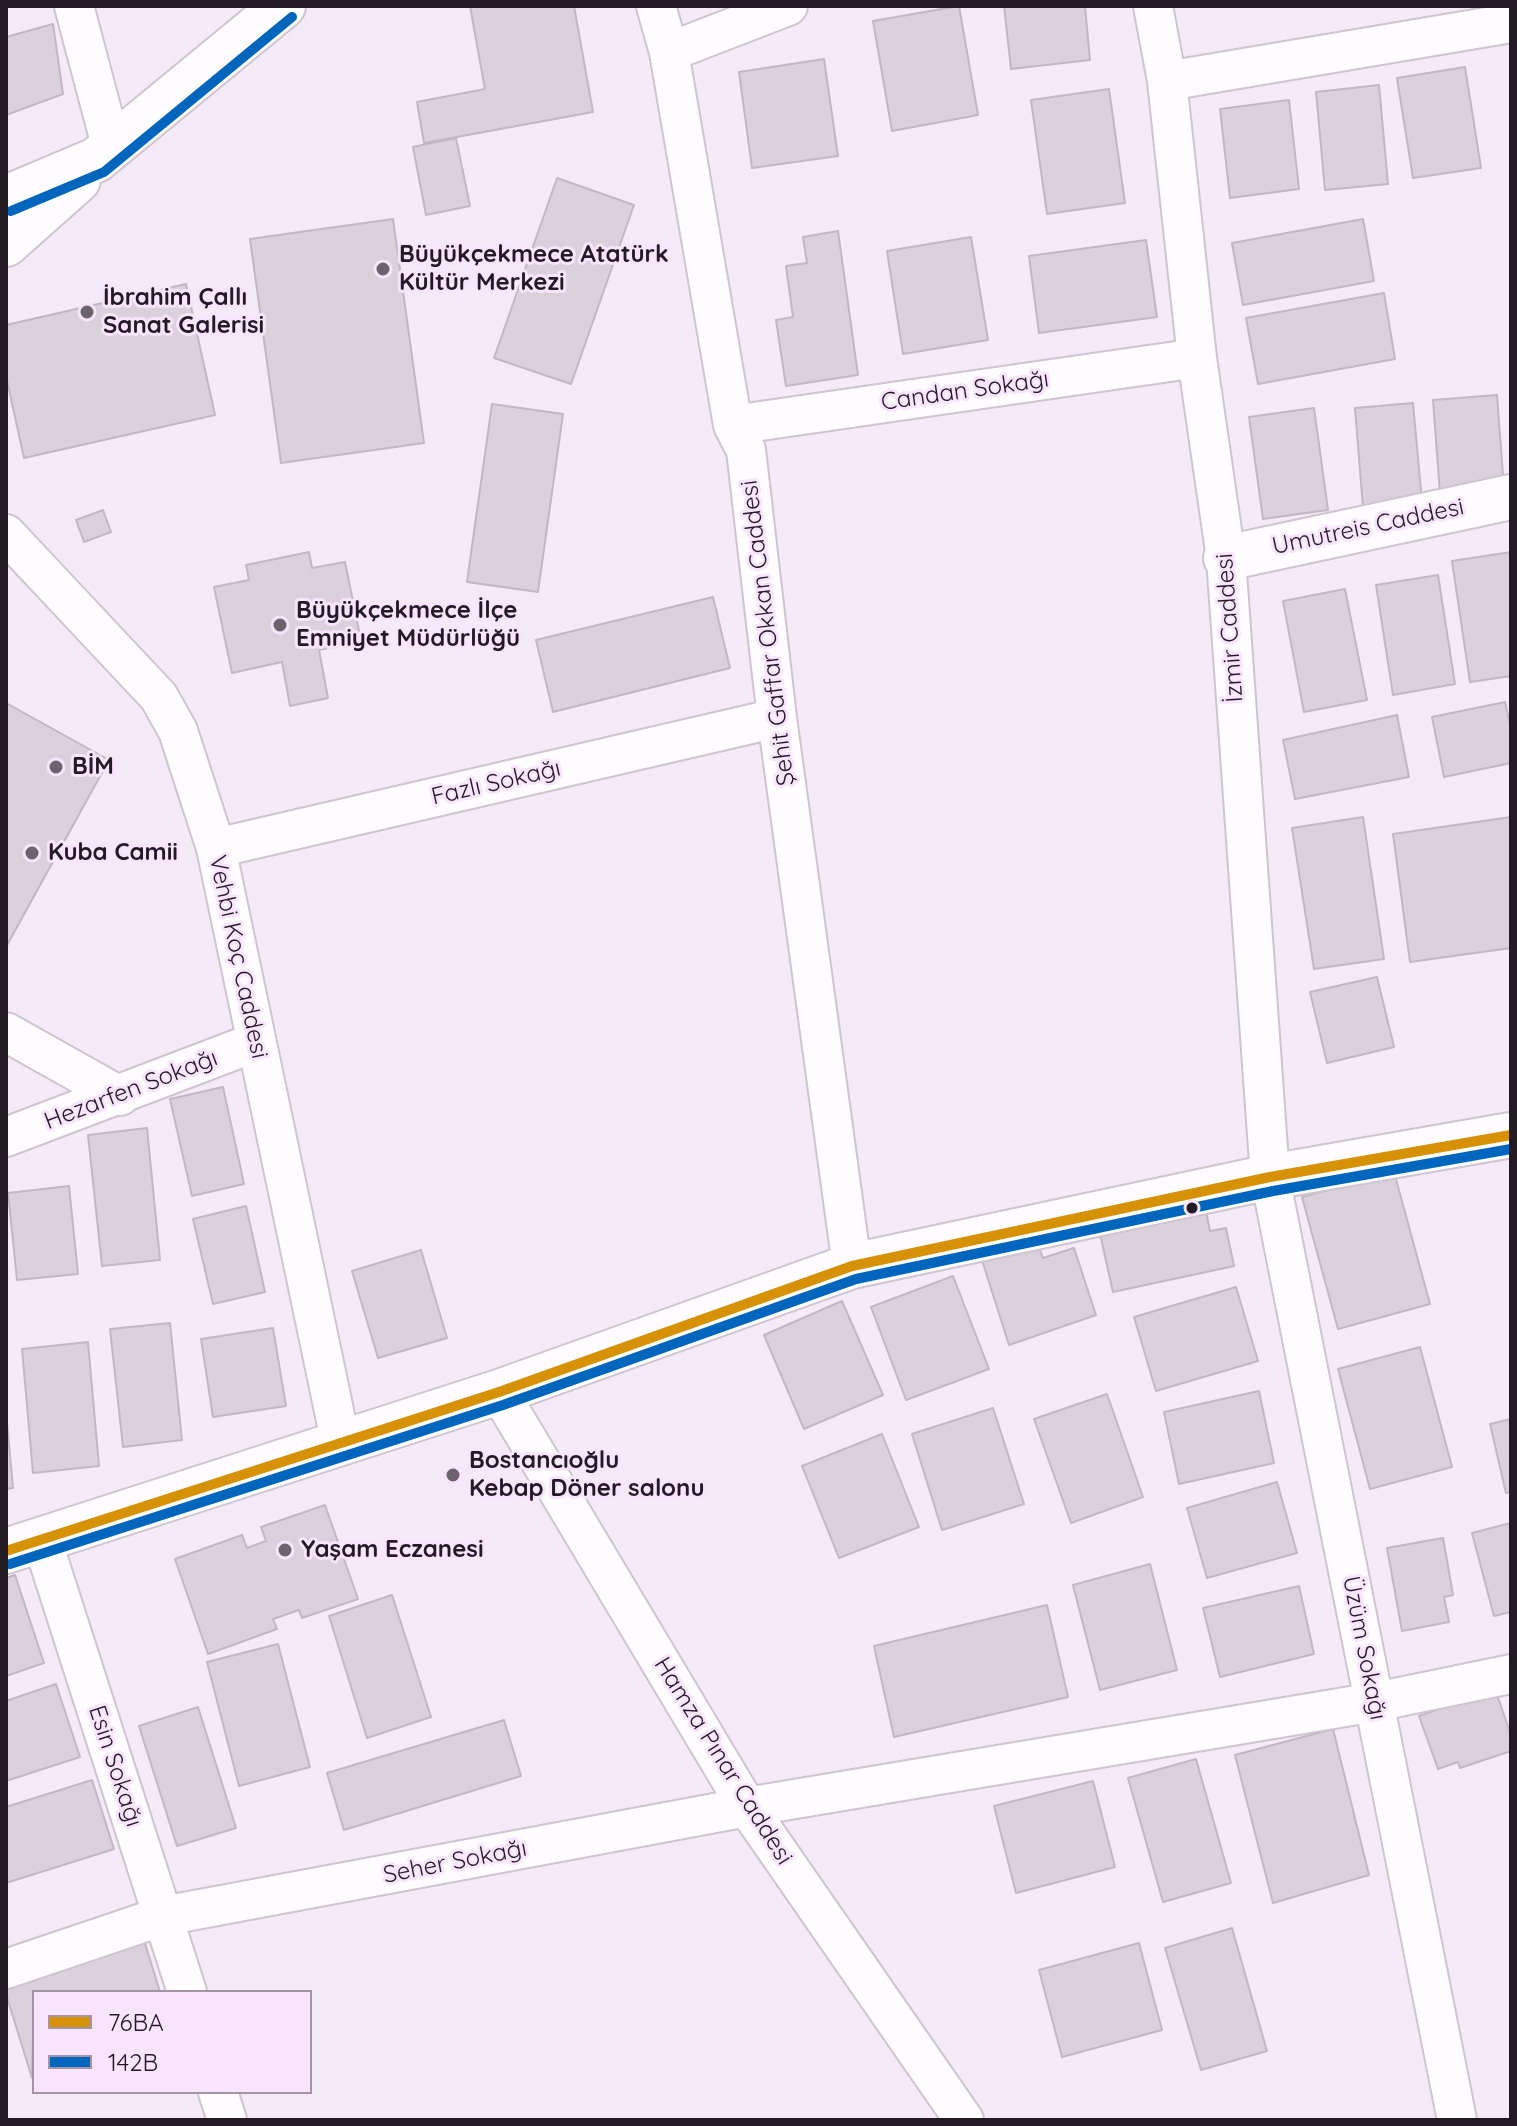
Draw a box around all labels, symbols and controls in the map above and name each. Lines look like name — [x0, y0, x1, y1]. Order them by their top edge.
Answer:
place label: Büyükçekmece Atatürk Kültür Merkezi — [399, 241, 669, 297]
marker: Büyükçekmece Atatürk Kültür Merkezi — [374, 260, 392, 278]
place label: İbrahim Çallı Sanat Galerisi — [103, 284, 264, 340]
marker: İbrahim Çallı Sanat Galerisi — [78, 303, 96, 321]
street label: Candan Sokağı — [879, 365, 1051, 417]
street label: Şehit Gaffar Okkan Caddesi — [735, 479, 801, 787]
street label: Umutreis Caddesi — [1270, 493, 1466, 561]
street label: İzmir Caddesi — [1210, 552, 1250, 704]
place label: Büyükçekmece İlçe Emniyet Müdürlüğü — [296, 597, 520, 653]
marker: Büyükçekmece İlçe Emniyet Müdürlüğü — [271, 616, 289, 634]
place label: BİM — [72, 753, 114, 781]
street label: Fazlı Sokağı — [429, 754, 563, 812]
marker: BİM — [47, 758, 65, 776]
place label: Kuba Camii — [48, 839, 178, 867]
marker: Kuba Camii — [23, 844, 41, 862]
street label: Vehbi Koç Caddesi — [202, 853, 274, 1061]
street label: Hezarfen Sokağı — [40, 1044, 222, 1136]
unlabelled marker — [1184, 1200, 1200, 1216]
place label: Bostancıoğlu Kebap Döner salonu — [469, 1447, 704, 1503]
marker: Bostancıoğlu Kebap Döner salonu — [444, 1466, 462, 1484]
place label: Yaşam Eczanesi — [301, 1536, 484, 1564]
marker: Yaşam Eczanesi — [276, 1541, 294, 1559]
street label: Üzüm Sokağı — [1336, 1574, 1392, 1722]
street label: Hamza Pınar Caddesi — [647, 1652, 799, 1870]
street label: Esin Sokağı — [82, 1702, 148, 1830]
street label: Seher Sokağı — [381, 1834, 529, 1890]
legend — [32, 1990, 312, 2094]
text: 76BA — [108, 2007, 164, 2037]
text: 142B — [108, 2047, 158, 2077]

